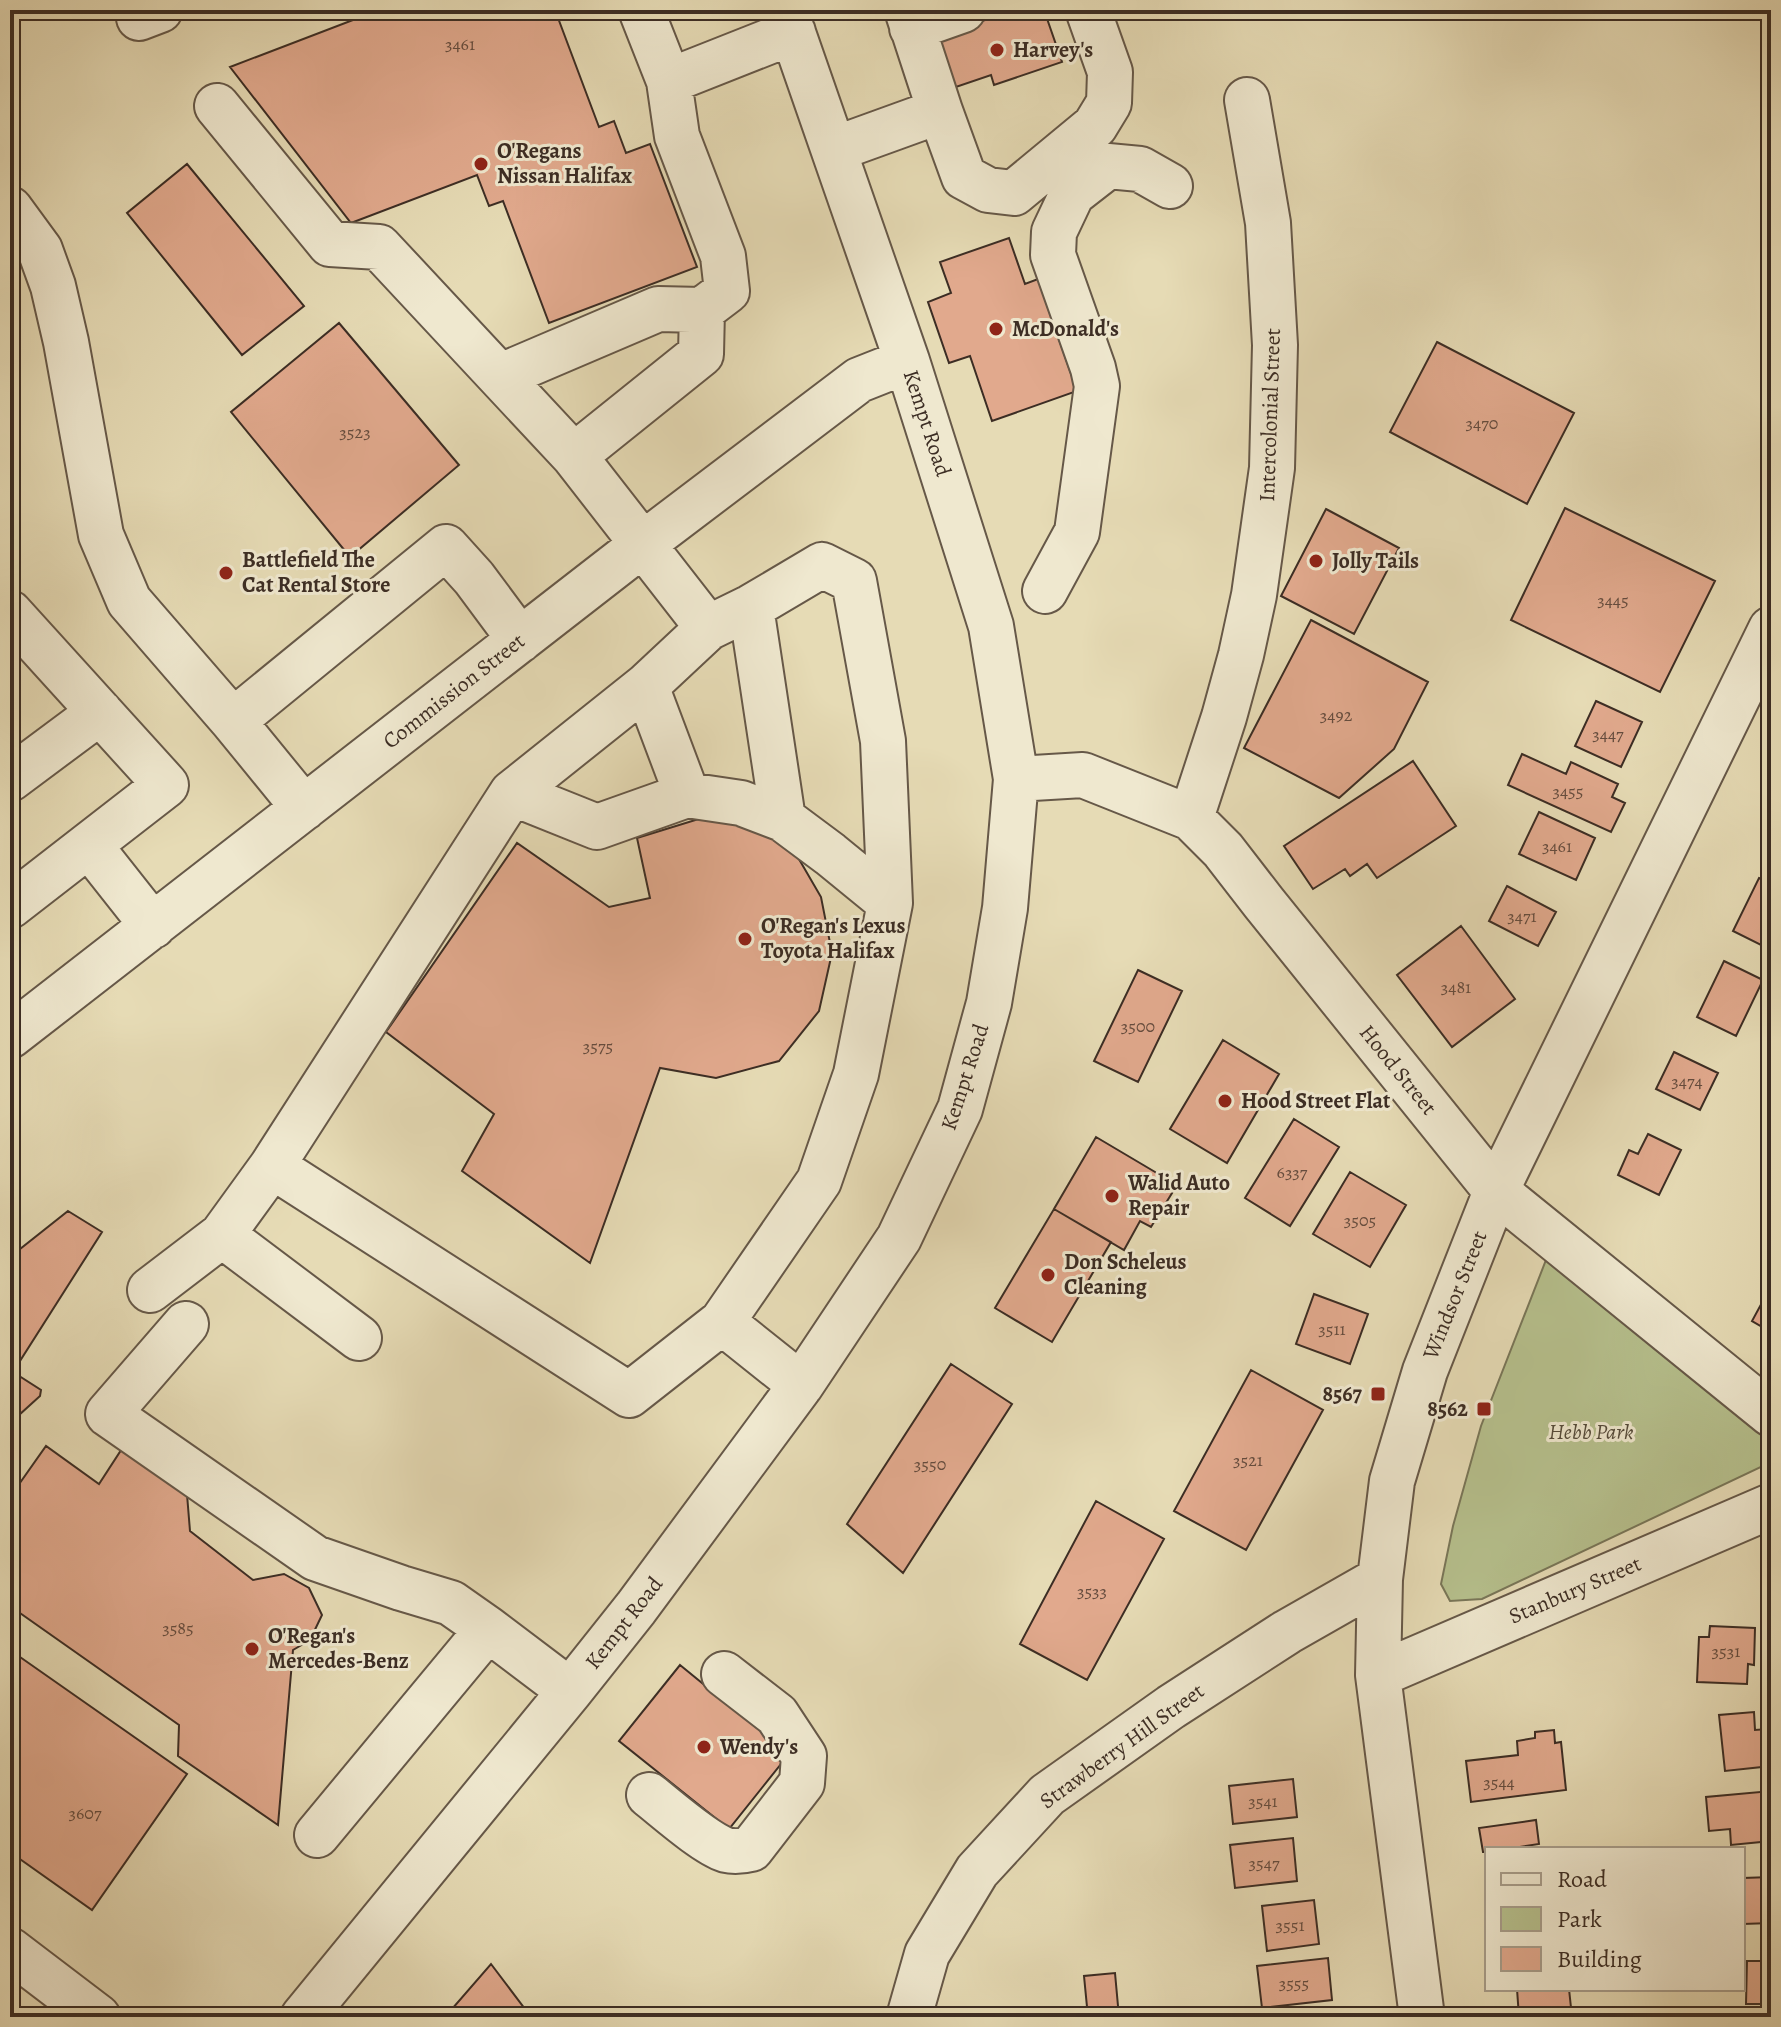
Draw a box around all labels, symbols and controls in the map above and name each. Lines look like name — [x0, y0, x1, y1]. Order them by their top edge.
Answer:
house number: 3461 — [445, 32, 475, 56]
place label: Harvey's — [1013, 35, 1093, 65]
marker: Harvey's — [988, 41, 1006, 59]
place label: O'Regans Nissan Halifax — [497, 136, 632, 191]
marker: O'Regans Nissan Halifax — [472, 155, 490, 173]
place label: McDonald's — [1012, 314, 1119, 344]
marker: McDonald's — [987, 320, 1005, 338]
street label: Intercolonial Street — [1252, 328, 1288, 502]
street label: Kempt Road — [896, 366, 958, 480]
house number: 3470 — [1466, 411, 1498, 435]
house number: 3523 — [339, 420, 371, 444]
place label: Battlefield The Cat Rental Store — [242, 545, 390, 600]
place label: Jolly Tails — [1332, 546, 1419, 576]
marker: Jolly Tails — [1307, 552, 1325, 570]
marker: Battlefield The Cat Rental Store — [217, 564, 235, 582]
house number: 3445 — [1597, 588, 1629, 612]
street label: Commission Street — [377, 626, 531, 756]
house number: 3492 — [1320, 703, 1353, 727]
house number: 3447 — [1592, 722, 1624, 746]
house number: 3455 — [1552, 779, 1584, 803]
house number: 3461 — [1542, 834, 1572, 858]
house number: 3471 — [1507, 904, 1537, 928]
place label: O'Regan's Lexus Toyota Halifax — [761, 911, 906, 966]
marker: O'Regan's Lexus Toyota Halifax — [736, 930, 754, 948]
house number: 3481 — [1441, 975, 1471, 999]
house number: 3500 — [1121, 1014, 1155, 1038]
street label: Hood Street — [1352, 1018, 1444, 1122]
street label: Kempt Road — [934, 1020, 996, 1134]
house number: 3575 — [583, 1034, 613, 1058]
house number: 3474 — [1671, 1069, 1703, 1093]
place label: Hood Street Flat — [1241, 1086, 1391, 1116]
marker: Hood Street Flat — [1216, 1092, 1234, 1110]
house number: 6337 — [1277, 1160, 1308, 1184]
place label: Walid Auto Repair — [1127, 1168, 1230, 1223]
marker: Walid Auto Repair — [1103, 1187, 1121, 1205]
house number: 3505 — [1344, 1208, 1376, 1232]
street label: Windsor Street — [1415, 1226, 1494, 1365]
place label: Don Scheleus Cleaning — [1064, 1247, 1187, 1302]
marker: Don Scheleus Cleaning — [1039, 1266, 1057, 1284]
house number: 3511 — [1318, 1317, 1346, 1341]
place label: 8567 — [1322, 1379, 1363, 1409]
marker: 8567 — [1369, 1385, 1387, 1403]
place label: 8562 — [1427, 1394, 1468, 1424]
marker: 8562 — [1475, 1400, 1493, 1418]
park label: Hebb Park — [1548, 1417, 1634, 1447]
house number: 3521 — [1233, 1448, 1263, 1472]
house number: 3550 — [914, 1452, 946, 1476]
street label: Stanbury Street — [1504, 1549, 1646, 1631]
street label: Kempt Road — [578, 1570, 670, 1676]
house number: 3533 — [1077, 1579, 1107, 1603]
house number: 3585 — [162, 1616, 194, 1640]
place label: O'Regan's Mercedes-Benz — [268, 1621, 409, 1676]
house number: 3531 — [1712, 1639, 1740, 1663]
marker: O'Regan's Mercedes-Benz — [243, 1640, 261, 1658]
street label: Strawberry Hill Street — [1034, 1676, 1210, 1816]
place label: Wendy's — [719, 1732, 798, 1762]
marker: Wendy's — [695, 1738, 713, 1756]
house number: 3544 — [1483, 1770, 1515, 1794]
house number: 3541 — [1248, 1789, 1278, 1813]
house number: 3607 — [69, 1801, 102, 1825]
legend — [1485, 1847, 1745, 1991]
house number: 3547 — [1249, 1851, 1280, 1875]
text: Road — [1557, 1863, 1607, 1895]
text: Park — [1557, 1903, 1602, 1935]
house number: 3551 — [1275, 1913, 1305, 1937]
text: Building — [1557, 1943, 1642, 1975]
house number: 3555 — [1279, 1971, 1309, 1995]

